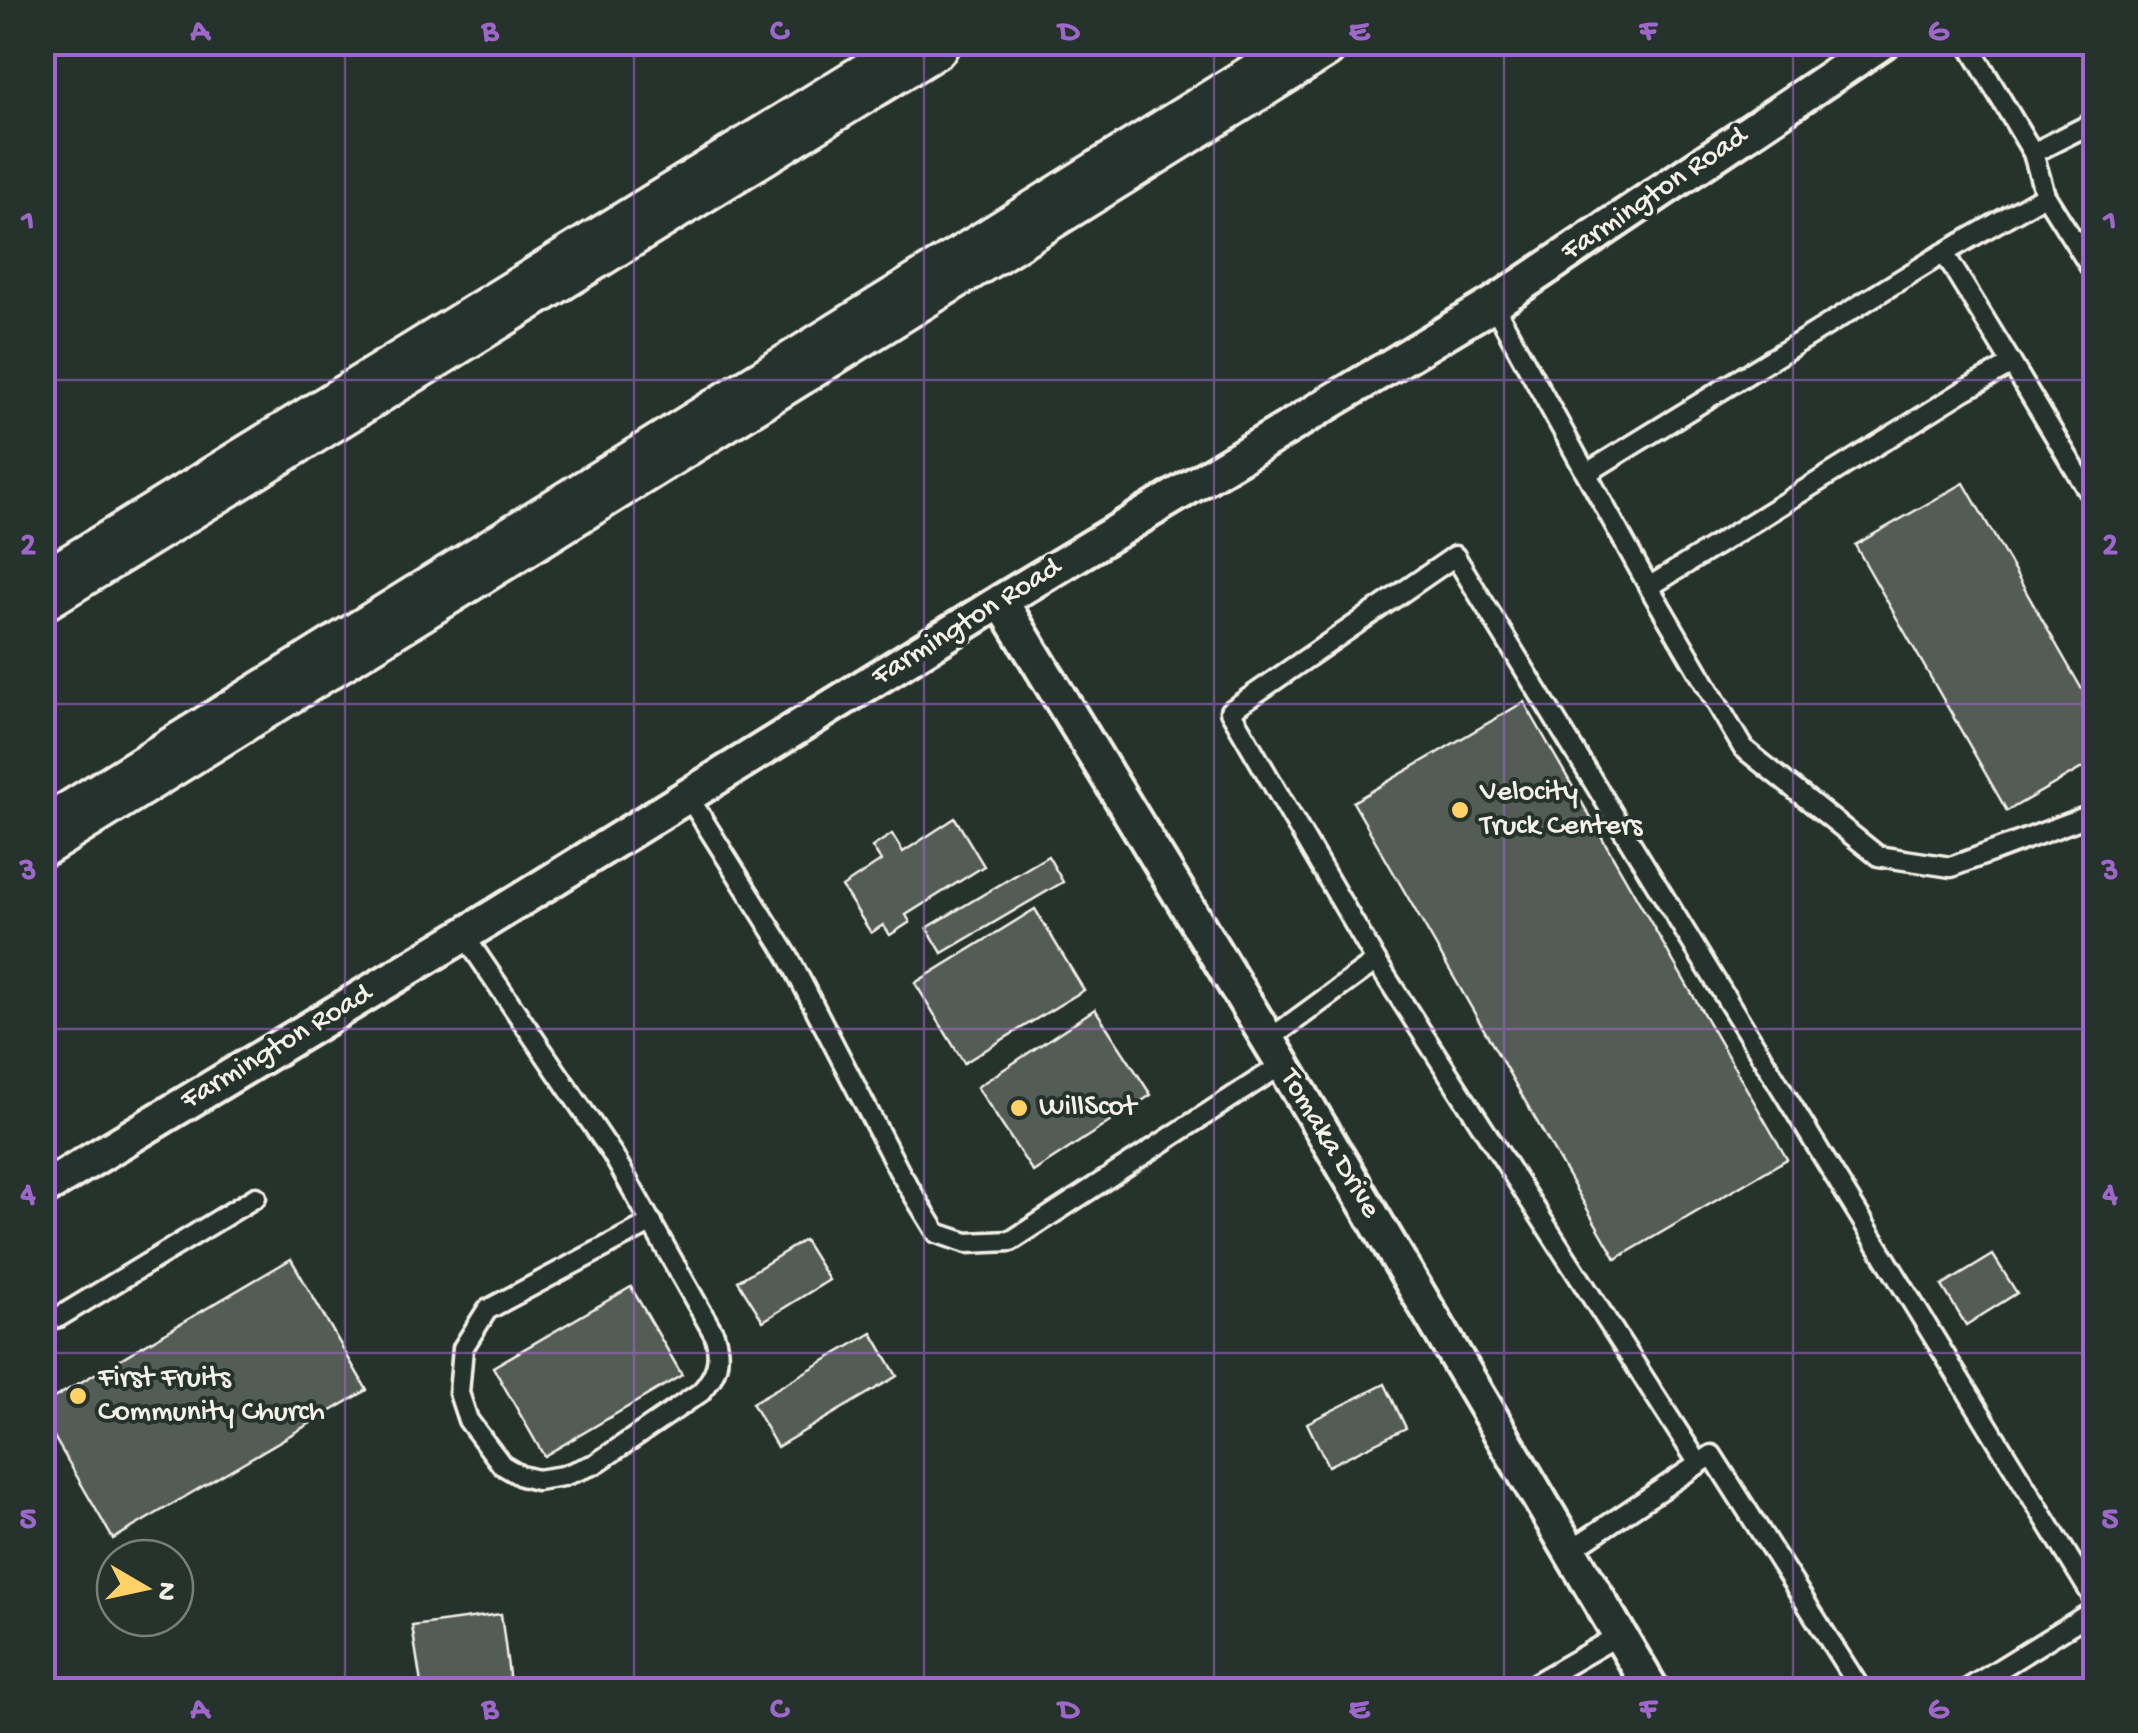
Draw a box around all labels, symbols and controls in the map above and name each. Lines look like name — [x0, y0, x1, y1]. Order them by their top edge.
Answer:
text: A — [190, 14, 212, 52]
text: B — [481, 14, 500, 52]
text: C — [770, 14, 790, 52]
text: D — [1056, 14, 1081, 52]
text: E — [1349, 14, 1371, 52]
text: F — [1639, 14, 1659, 52]
text: G — [1928, 14, 1950, 52]
street label: Farmington Road — [1555, 119, 1757, 271]
text: 1 — [21, 204, 34, 242]
text: 1 — [2103, 204, 2116, 242]
text: 2 — [20, 528, 36, 566]
text: 2 — [2102, 528, 2118, 566]
street label: Farmington Road — [865, 550, 1070, 696]
place label: Velocity Truck Centers — [1478, 776, 1643, 845]
marker: Velocity Truck Centers — [1449, 799, 1471, 821]
text: 3 — [19, 853, 36, 891]
text: 3 — [2101, 853, 2118, 891]
street label: Farmington Road — [174, 976, 381, 1119]
street label: Tomaka Drive — [1270, 1061, 1387, 1225]
place label: WillScot — [1039, 1091, 1139, 1126]
marker: WillScot — [1008, 1097, 1030, 1119]
text: 4 — [19, 1177, 36, 1215]
text: 4 — [2101, 1177, 2118, 1215]
place label: First Fruits Community Church — [97, 1362, 325, 1431]
marker: First Fruits Community Church — [67, 1385, 89, 1407]
text: 5 — [20, 1502, 37, 1540]
text: 5 — [2102, 1502, 2119, 1540]
north arrow — [95, 1538, 195, 1638]
text: N — [148, 1580, 183, 1603]
text: A — [190, 1692, 212, 1730]
text: B — [481, 1692, 500, 1730]
text: C — [770, 1692, 790, 1730]
text: D — [1056, 1692, 1081, 1730]
text: E — [1349, 1692, 1371, 1730]
text: F — [1639, 1692, 1659, 1730]
text: G — [1928, 1692, 1950, 1730]

